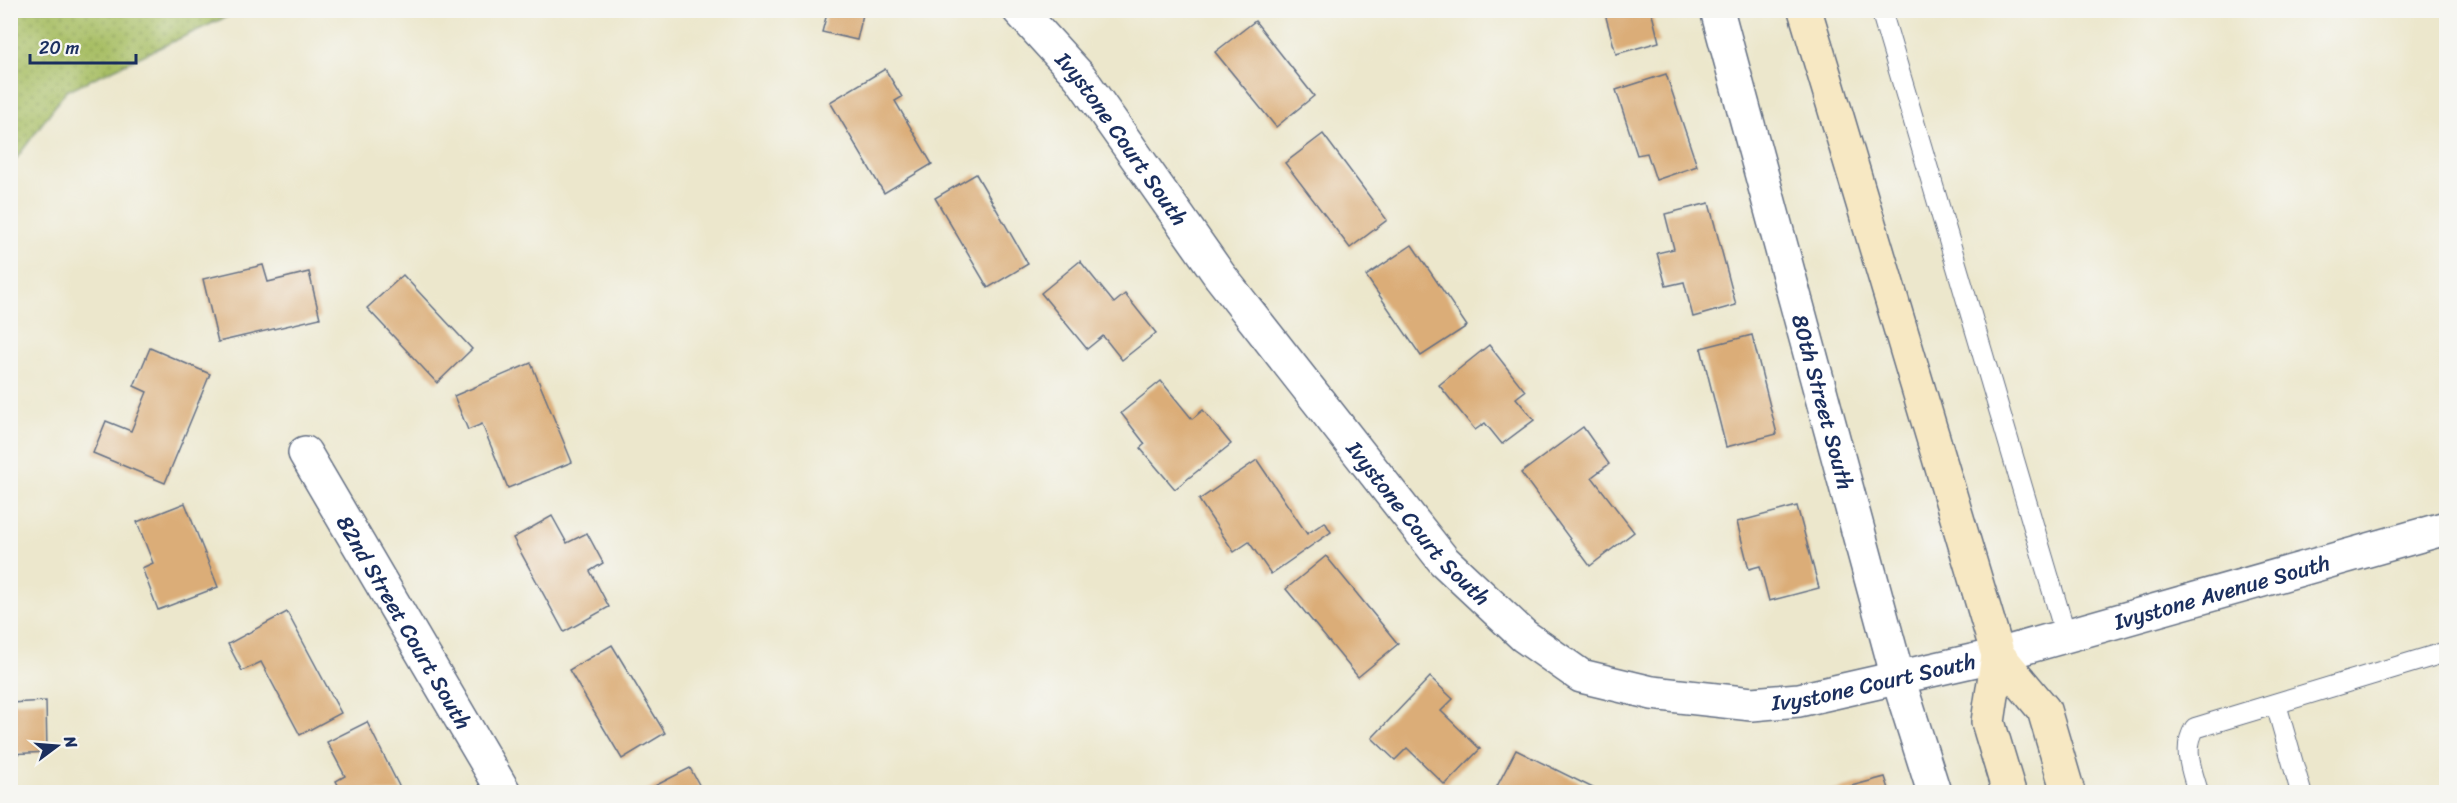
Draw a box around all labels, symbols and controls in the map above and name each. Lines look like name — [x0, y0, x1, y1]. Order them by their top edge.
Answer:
scale bar — [30, 27, 136, 65]
text: 20 m — [39, 32, 79, 64]
street label: Ivystone Court South — [1045, 41, 1199, 234]
street label: 80th Street South — [1781, 310, 1866, 494]
street label: Ivystone Court South — [1336, 431, 1500, 615]
street label: 82nd Street Court South — [326, 507, 483, 737]
street label: Ivystone Avenue South — [2108, 542, 2334, 641]
street label: Ivystone Court South — [1769, 641, 1979, 722]
north arrow — [27, 716, 87, 776]
text: N — [55, 732, 87, 752]

